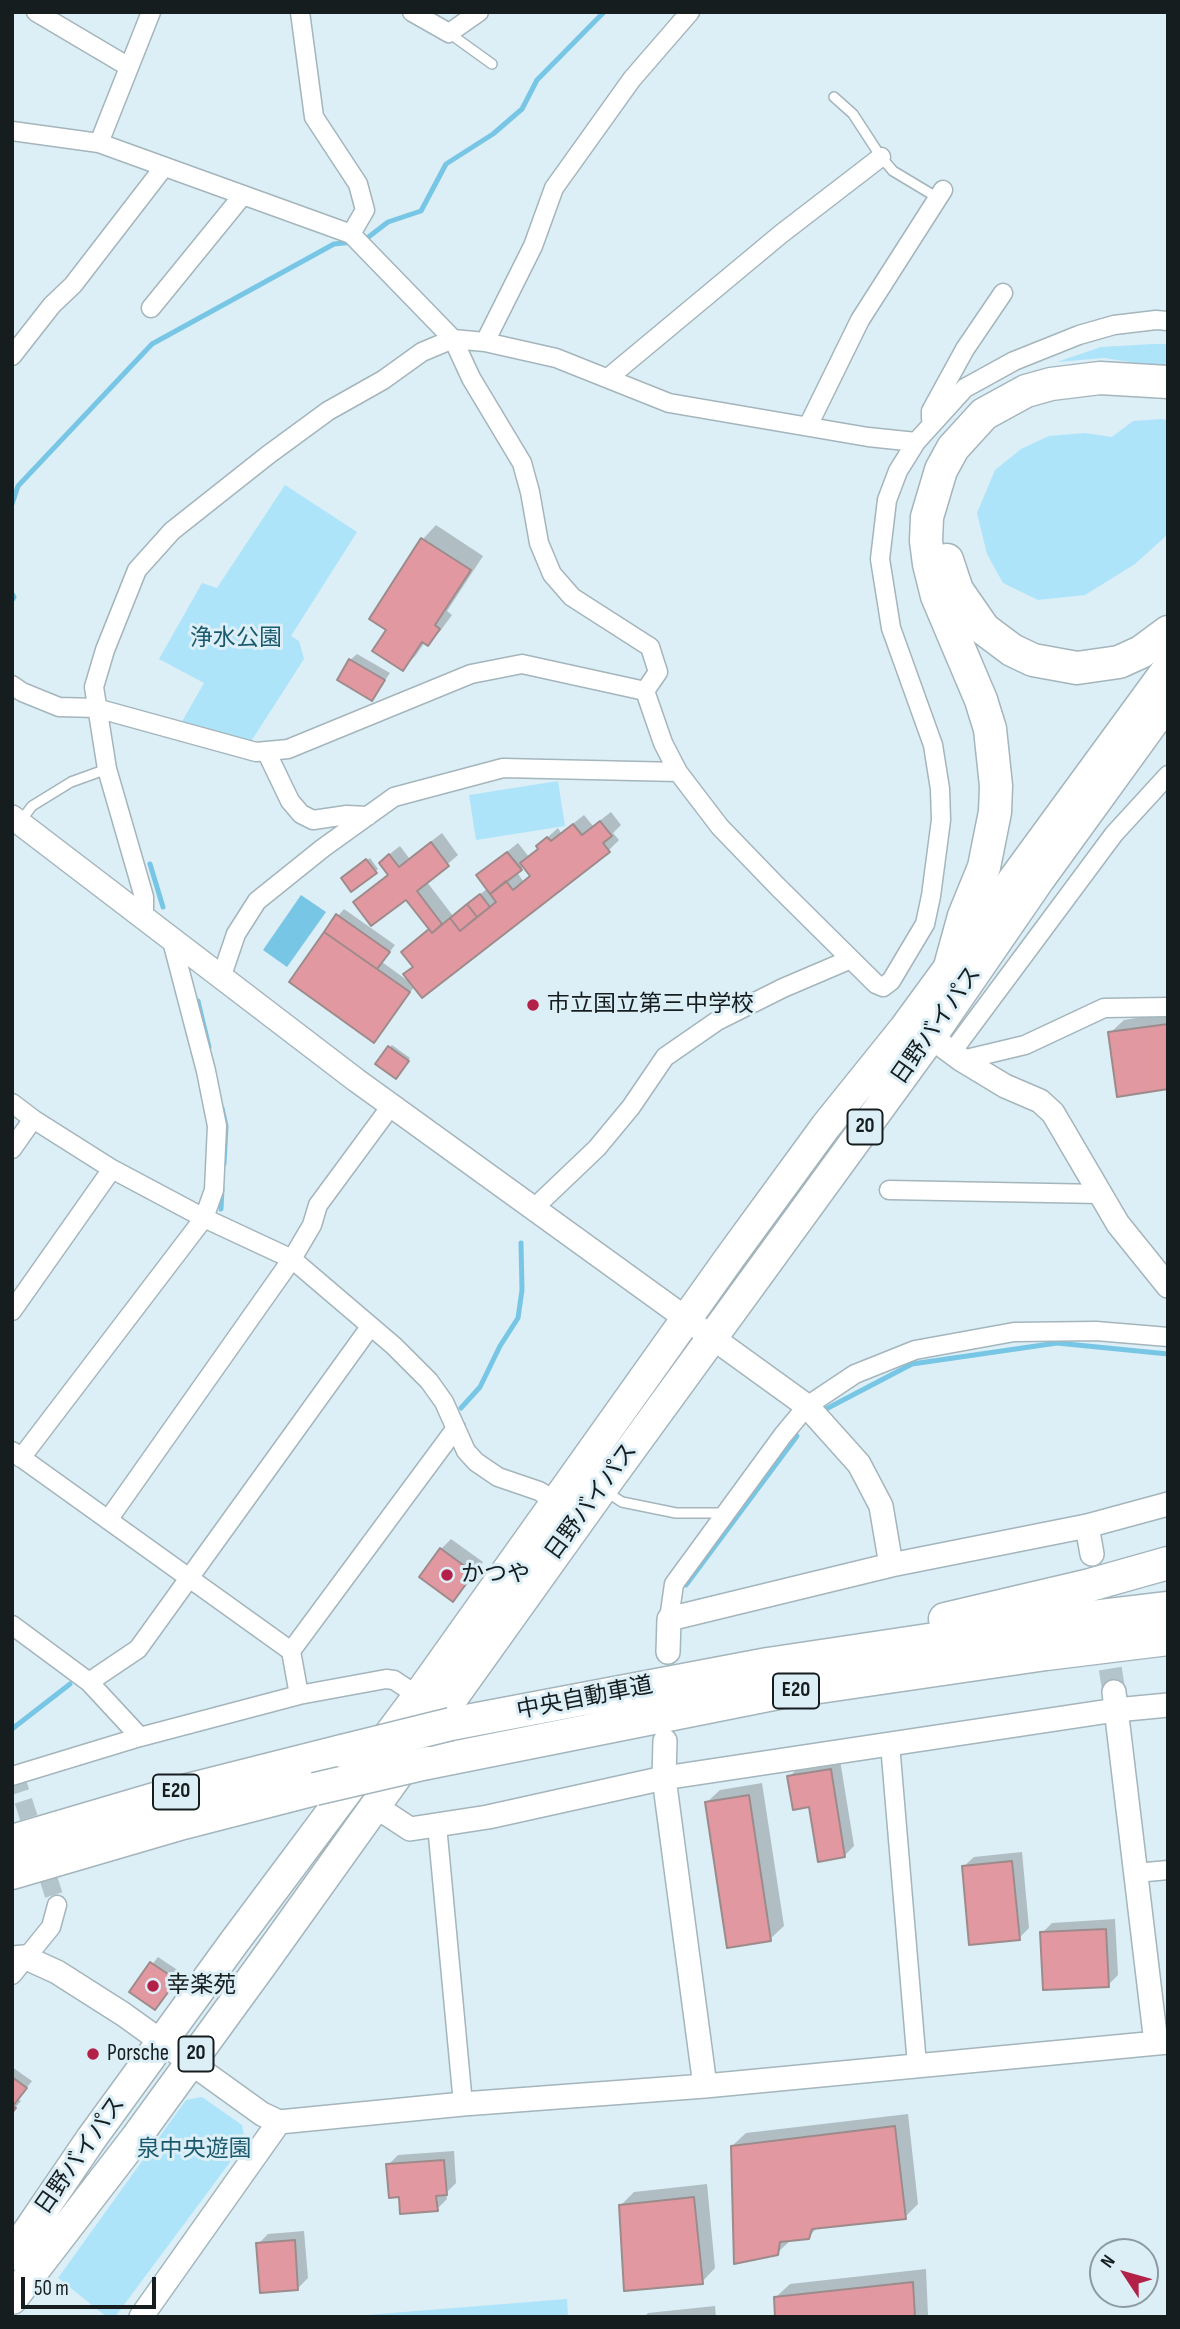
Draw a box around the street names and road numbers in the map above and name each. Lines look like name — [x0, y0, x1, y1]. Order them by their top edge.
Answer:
street label: 日野バイパス — [886, 962, 988, 1090]
road number: 20 — [848, 1110, 882, 1144]
street label: 日野バイパス — [540, 1438, 644, 1566]
street label: 中央自動車道 — [515, 1672, 655, 1726]
road number: E20 — [773, 1674, 819, 1708]
road number: E20 — [153, 1774, 199, 1810]
road number: 20 — [178, 2036, 214, 2072]
street label: 日野バイパス — [30, 2092, 132, 2220]

